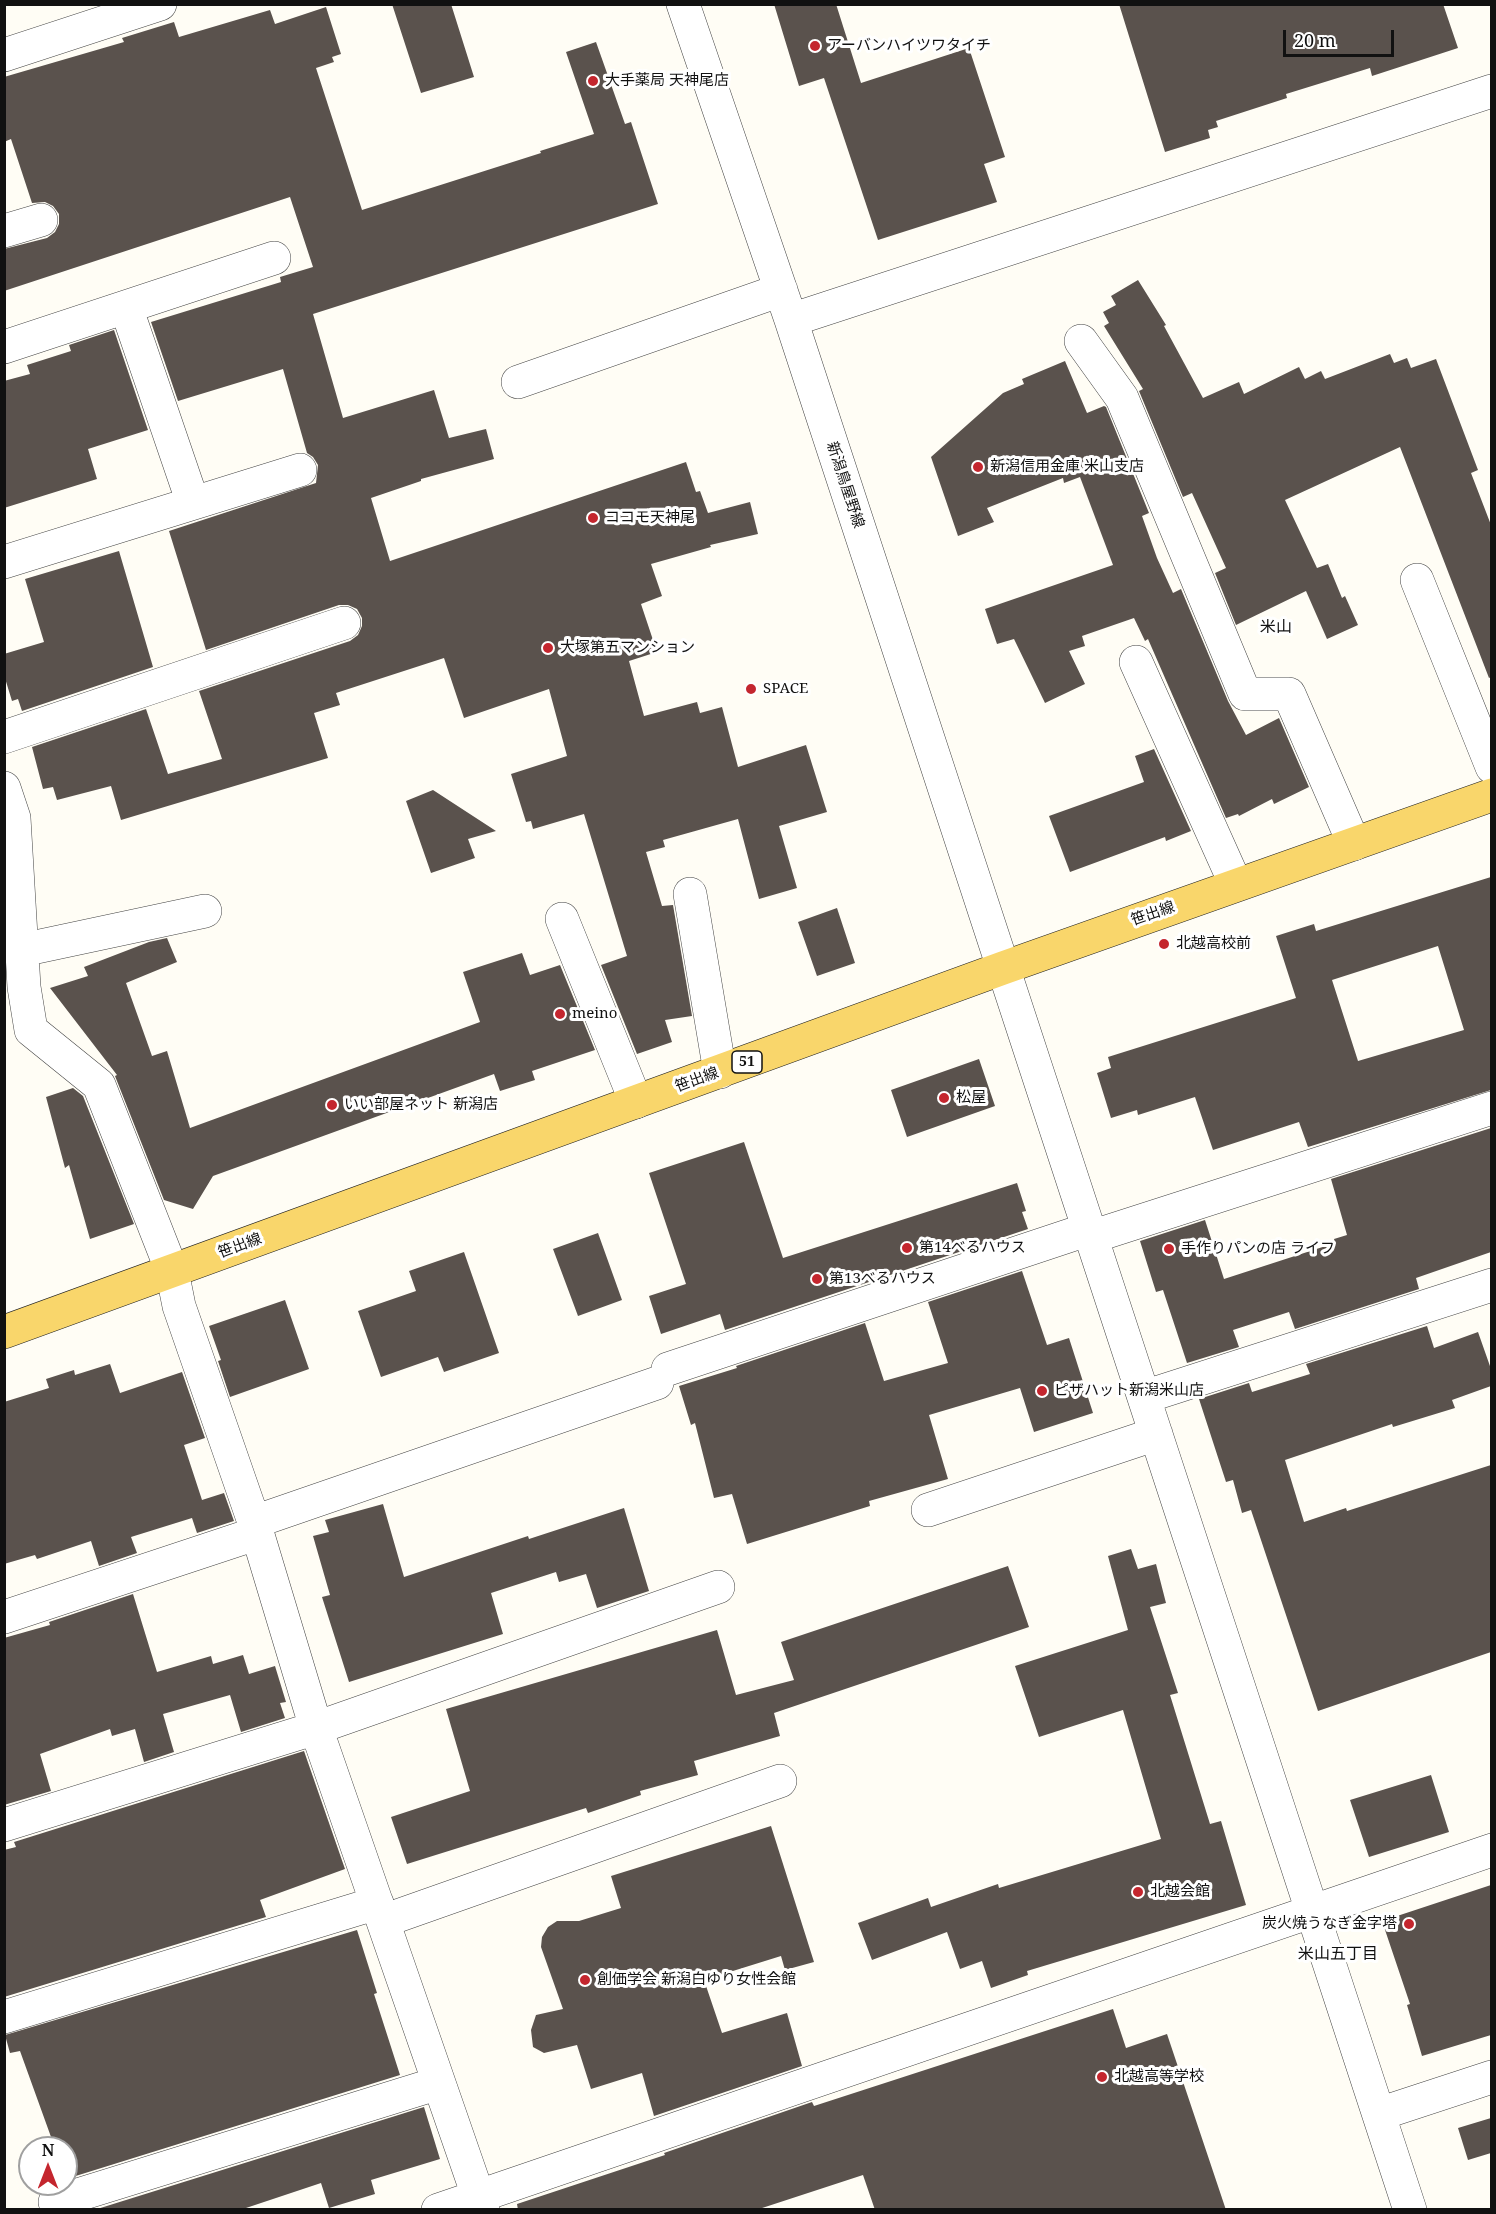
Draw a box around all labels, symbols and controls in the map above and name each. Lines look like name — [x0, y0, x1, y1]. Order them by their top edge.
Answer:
scale bar — [1286, 18, 1397, 56]
text: 20 m — [1294, 28, 1336, 52]
place label: アーバンハイツワタイチ — [827, 37, 991, 55]
marker: アーバンハイツワタイチ — [808, 39, 822, 53]
place label: 大手薬局 天神尾店 — [605, 72, 729, 90]
marker: 大手薬局 天神尾店 — [586, 74, 600, 88]
street label: 新潟鳥屋野線 — [823, 439, 867, 531]
place label: 新潟信用金庫 米山支店 — [990, 458, 1144, 476]
marker: 新潟信用金庫 米山支店 — [971, 460, 985, 474]
place label: ココモ天神尾 — [605, 509, 695, 527]
marker: ココモ天神尾 — [586, 511, 600, 525]
district label: 米山 — [1260, 617, 1292, 637]
place label: 大塚第五マンション — [560, 639, 695, 657]
marker: 大塚第五マンション — [541, 641, 555, 655]
place label: SPACE — [763, 680, 808, 698]
marker: SPACE — [744, 682, 758, 696]
street label: 笹出線 — [1129, 898, 1177, 930]
place label: 北越高校前 — [1176, 935, 1251, 953]
marker: 北越高校前 — [1157, 937, 1171, 951]
place label: meino — [572, 1005, 617, 1023]
marker: meino — [553, 1007, 567, 1021]
road number: 51 — [732, 1051, 762, 1073]
street label: 笹出線 — [673, 1064, 721, 1096]
place label: 松屋 — [956, 1089, 986, 1107]
marker: 松屋 — [937, 1091, 951, 1105]
place label: いい部屋ネット 新潟店 — [344, 1096, 498, 1114]
marker: いい部屋ネット 新潟店 — [325, 1098, 339, 1112]
street label: 笹出線 — [216, 1230, 264, 1262]
place label: 第14べるハウス — [919, 1239, 1026, 1257]
place label: 手作りパンの店 ライフ — [1181, 1240, 1335, 1258]
marker: 第14べるハウス — [900, 1241, 914, 1255]
marker: 手作りパンの店 ライフ — [1162, 1242, 1176, 1256]
place label: 第13べるハウス — [829, 1270, 936, 1288]
marker: 第13べるハウス — [810, 1272, 824, 1286]
place label: ピザハット新潟米山店 — [1054, 1382, 1204, 1400]
marker: ピザハット新潟米山店 — [1035, 1384, 1049, 1398]
place label: 北越会館 — [1150, 1883, 1210, 1901]
marker: 北越会館 — [1131, 1885, 1145, 1899]
place label: 炭火焼うなぎ金字塔 — [1262, 1915, 1397, 1933]
marker: 炭火焼うなぎ金字塔 — [1402, 1917, 1416, 1931]
district label: 米山五丁目 — [1298, 1944, 1378, 1964]
place label: 創価学会 新潟白ゆり女性会館 — [597, 1971, 796, 1989]
marker: 創価学会 新潟白ゆり女性会館 — [578, 1973, 592, 1987]
place label: 北越高等学校 — [1114, 2068, 1204, 2086]
marker: 北越高等学校 — [1095, 2070, 1109, 2084]
north arrow — [18, 2136, 78, 2196]
text: N — [42, 2139, 54, 2161]

